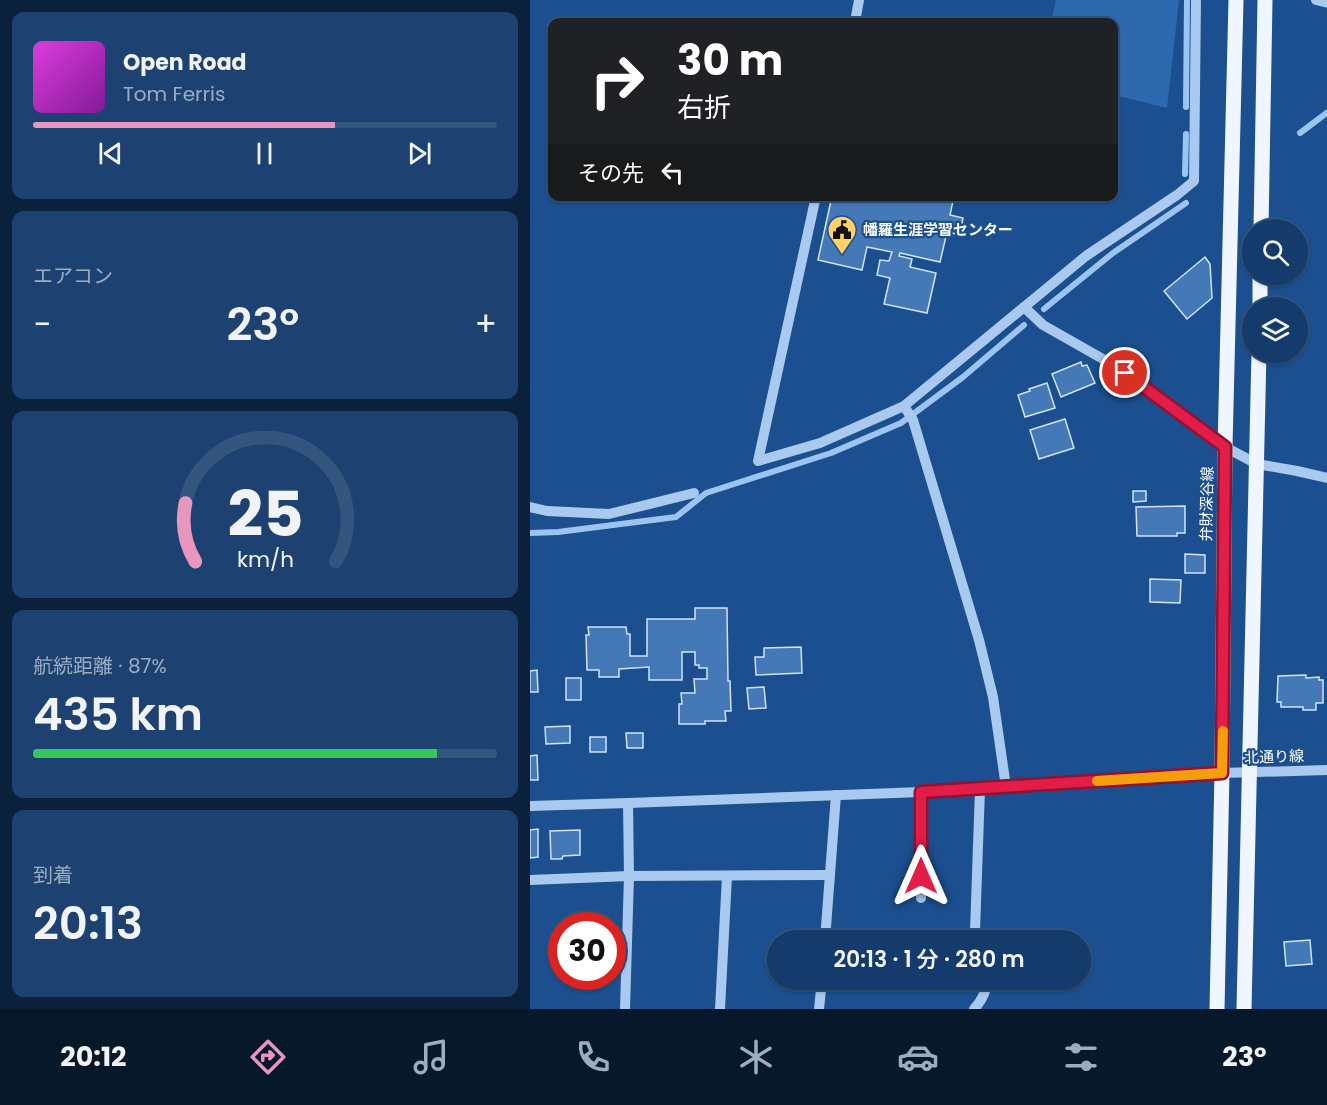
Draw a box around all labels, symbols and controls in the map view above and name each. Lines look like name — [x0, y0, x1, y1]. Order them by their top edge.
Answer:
text: 30 m — [677, 31, 783, 90]
icon: right — [578, 42, 656, 120]
text: Open Road — [123, 47, 247, 78]
text: Tom Ferris — [123, 80, 225, 108]
text: 右折 — [677, 89, 731, 126]
icon: previous — [94, 137, 127, 170]
icon: pause — [248, 137, 281, 170]
icon: next — [403, 137, 436, 170]
icon: left — [656, 156, 689, 189]
text: その先 — [578, 158, 644, 189]
public building icon: 幡羅生涯学習センター — [826, 214, 858, 256]
place label: 幡羅生涯学習センター — [863, 219, 1013, 240]
map controls — [1242, 219, 1308, 363]
button: search — [1242, 219, 1308, 285]
text: エアコン — [33, 262, 113, 290]
text: 23° — [226, 293, 299, 356]
button: layers — [1242, 297, 1308, 363]
text: − — [33, 301, 51, 348]
text: + — [474, 301, 497, 348]
pin — [1099, 347, 1150, 398]
icon: arrive — [1108, 356, 1141, 389]
street label: 弁財深谷線 — [1195, 466, 1218, 542]
text: 25 — [227, 470, 303, 558]
text: km/h — [236, 544, 294, 575]
text: 航続距離 · 87% — [33, 652, 167, 680]
text: 435 km — [33, 683, 203, 746]
street label: 北通り線 — [1244, 745, 1304, 768]
position arrow — [889, 844, 953, 908]
text: 到着 — [33, 861, 73, 889]
text: 20:13 — [33, 892, 143, 955]
speed limit sign: 30 — [548, 912, 626, 990]
text: 20:13 · 1 分 · 280 m — [833, 944, 1025, 975]
icon: directions — [247, 1036, 289, 1078]
icon: music — [410, 1036, 452, 1078]
icon: phone — [572, 1036, 614, 1078]
icon: climate — [735, 1036, 777, 1078]
icon: car — [897, 1036, 939, 1078]
icon: filters — [1060, 1036, 1102, 1078]
text: 20:12 — [60, 1038, 127, 1075]
text: 23° — [1222, 1038, 1267, 1075]

